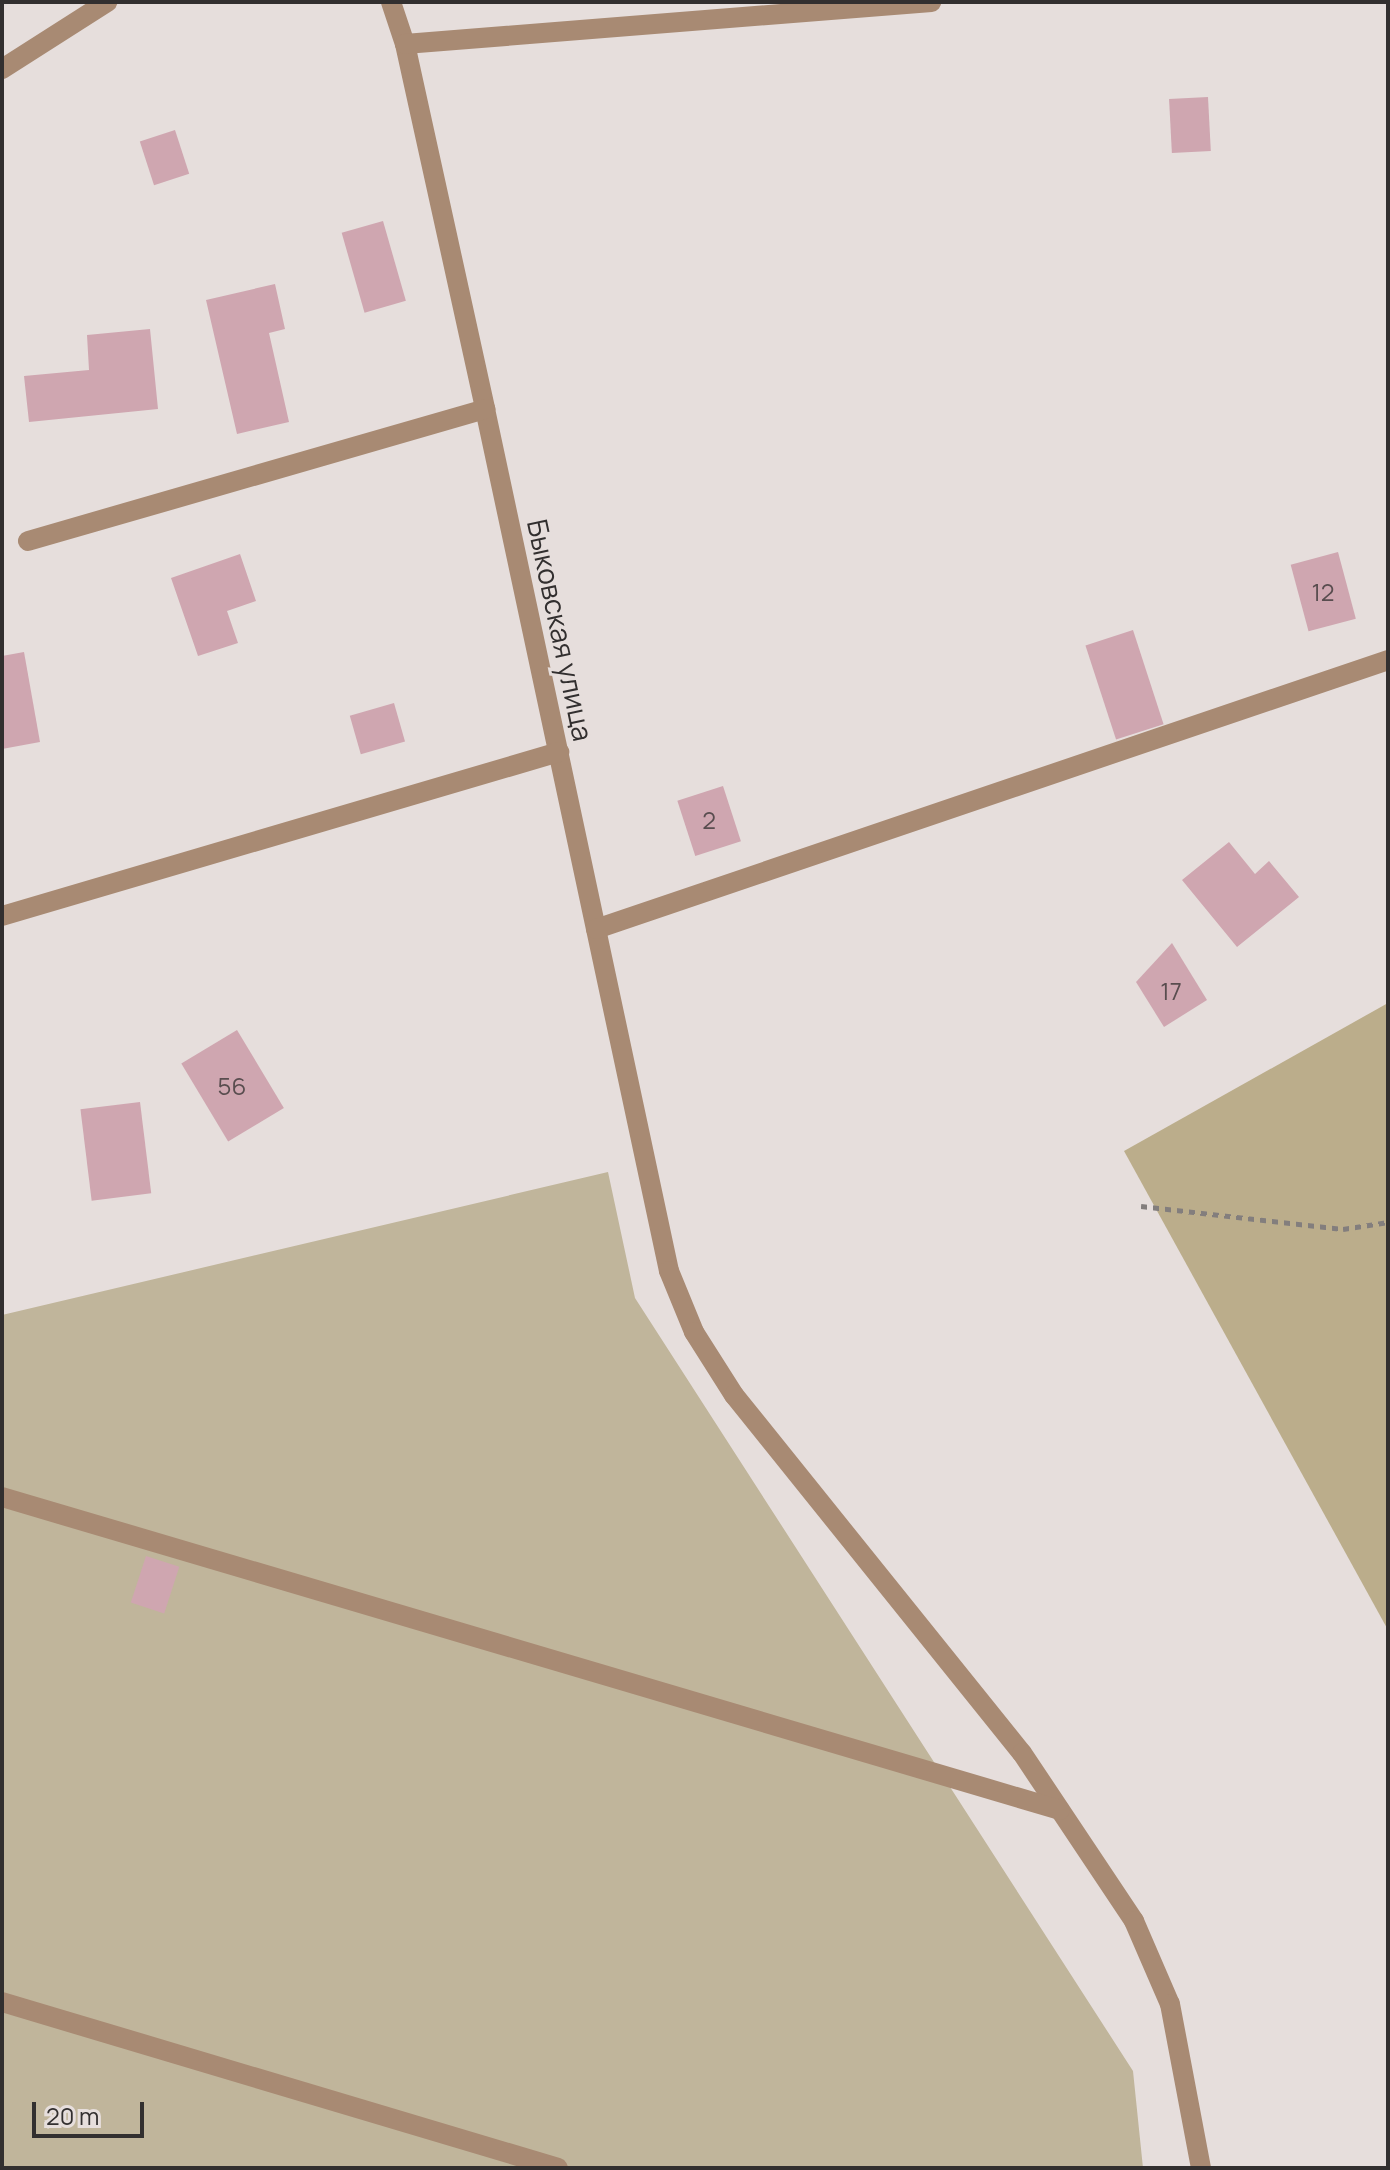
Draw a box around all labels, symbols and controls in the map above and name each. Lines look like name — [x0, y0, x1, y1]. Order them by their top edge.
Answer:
street label: Быковская улица — [521, 516, 601, 744]
house number: 12 — [1311, 578, 1335, 606]
house number: 2 — [702, 806, 716, 834]
house number: 17 — [1160, 977, 1182, 1005]
house number: 56 — [218, 1072, 246, 1100]
scale bar — [36, 2086, 148, 2136]
text: 20 m — [46, 2099, 99, 2132]

